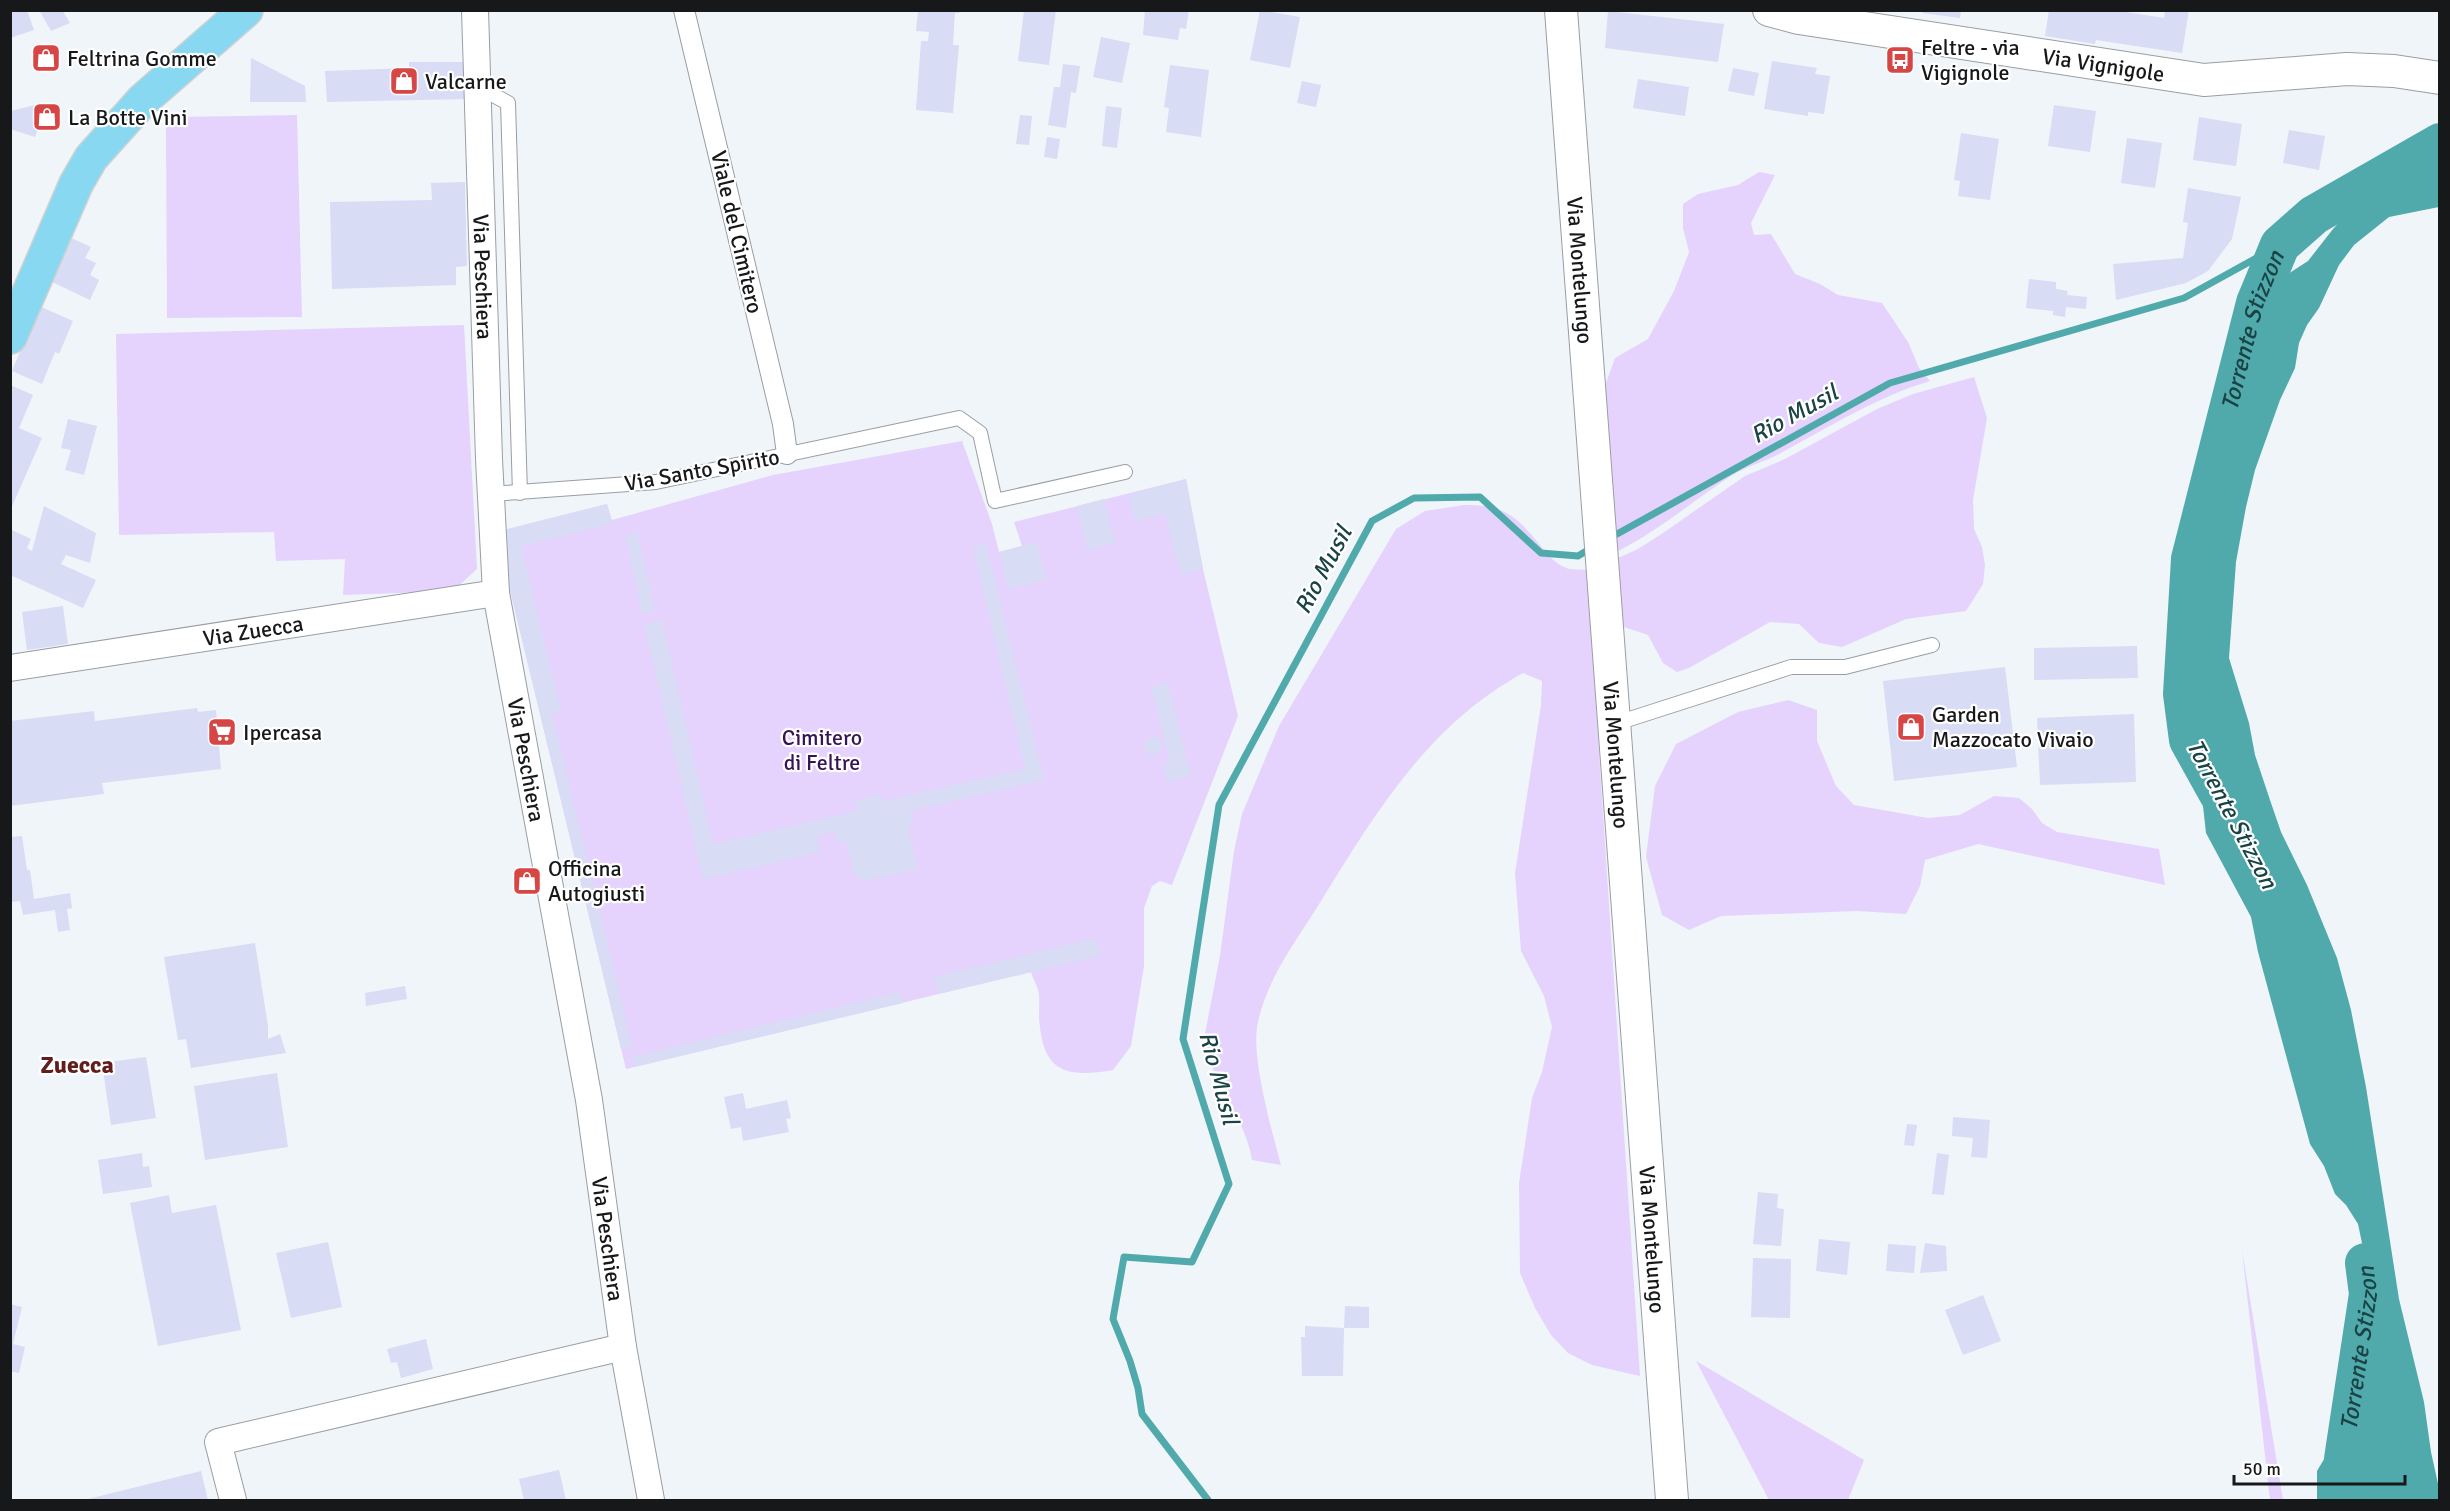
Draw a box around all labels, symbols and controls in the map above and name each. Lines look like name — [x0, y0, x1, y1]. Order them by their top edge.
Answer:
place label: Feltre - via Vigignole — [1921, 34, 2020, 86]
shop icon: Feltrina Gomme — [30, 42, 62, 74]
street label: Via Vignigole — [2040, 42, 2166, 87]
bus stop icon: Feltre - via Vigignole — [1884, 44, 1916, 76]
place label: Feltrina Gomme — [67, 45, 217, 72]
shop icon: Valcarne — [388, 65, 420, 97]
place label: Valcarne — [425, 68, 507, 95]
shop icon: La Botte Vini — [31, 101, 63, 133]
place label: La Botte Vini — [68, 104, 187, 131]
street label: Viale del Cimitero — [705, 148, 769, 316]
street label: Via Montelungo — [1561, 196, 1599, 345]
street label: Via Peschiera — [468, 214, 499, 340]
water label: Torrente Stizzon — [2214, 246, 2291, 413]
water label: Rio Musil — [1745, 377, 1845, 450]
street label: Via Santo Spirito — [622, 443, 782, 497]
water label: Rio Musil — [1287, 519, 1360, 619]
street label: Via Zuecca — [201, 609, 305, 652]
street label: Via Montelungo — [1598, 680, 1635, 830]
street label: Via Peschiera — [502, 696, 551, 824]
place label: Garden Mazzocato Vivaio — [1932, 701, 2094, 753]
shop icon: Garden Mazzocato Vivaio — [1895, 711, 1927, 743]
supermarket icon: Ipercasa — [206, 716, 238, 748]
place label: Ipercasa — [243, 719, 322, 746]
park label: Cimitero di Feltre — [782, 724, 862, 776]
water label: Torrente Stizzon — [2180, 734, 2284, 895]
place label: Officina Autogiusti — [548, 855, 645, 907]
shop icon: Officina Autogiusti — [511, 865, 543, 897]
water label: Rio Musil — [1192, 1028, 1246, 1130]
district label: Zuecca — [40, 1050, 114, 1080]
street label: Via Montelungo — [1634, 1165, 1672, 1314]
street label: Via Peschiera — [586, 1175, 630, 1303]
water label: Torrente Stizzon — [2334, 1264, 2385, 1432]
scale bar — [2234, 1448, 2405, 1486]
text: 50 m — [2243, 1458, 2281, 1480]

